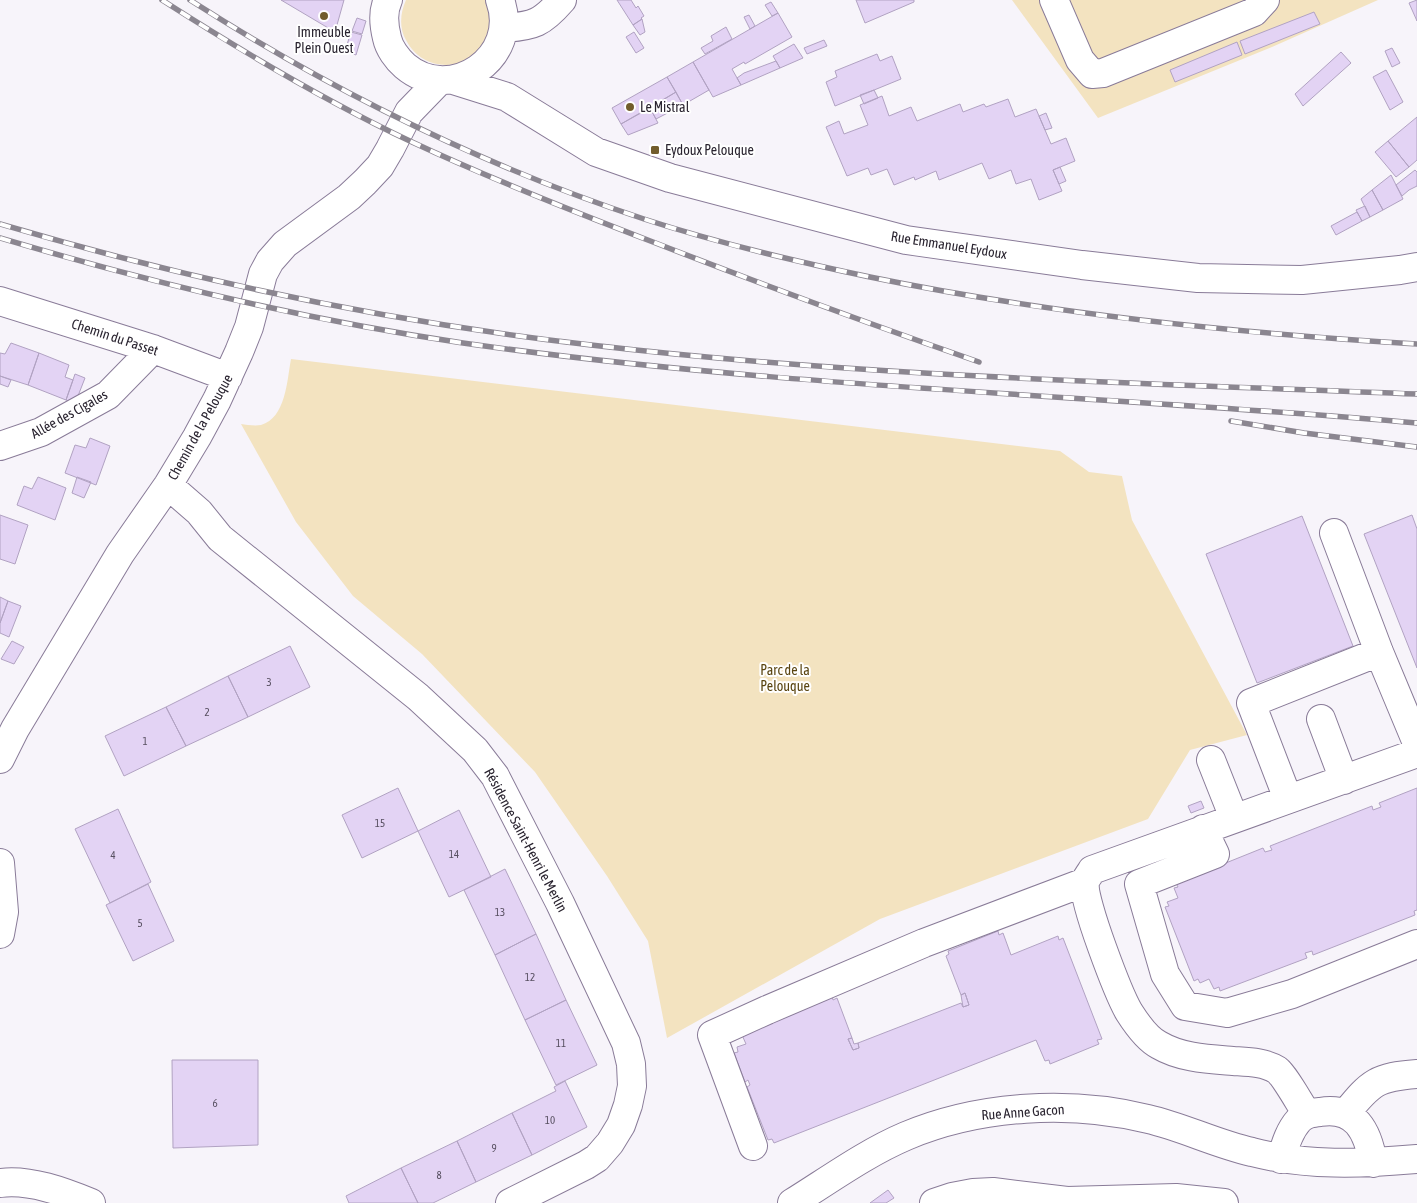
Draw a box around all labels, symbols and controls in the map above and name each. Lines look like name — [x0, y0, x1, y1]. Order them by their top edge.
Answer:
marker: Immeuble Plein Ouest — [318, 10, 330, 22]
place label: Immeuble Plein Ouest — [295, 24, 353, 56]
place label: Le Mistral — [640, 99, 690, 115]
marker: Le Mistral — [624, 101, 636, 113]
place label: Eydoux Pelouque — [665, 142, 754, 158]
marker: Eydoux Pelouque — [649, 144, 661, 156]
street label: Rue Emmanuel Eydoux — [890, 228, 1009, 262]
street label: Chemin du Passet — [70, 315, 160, 359]
street label: Chemin de la Pelouque — [164, 371, 236, 483]
street label: Allée des Cigales — [28, 386, 110, 442]
park label: Parc de la Pelouque — [760, 662, 810, 694]
house number: 3 — [266, 676, 272, 688]
house number: 2 — [204, 706, 210, 718]
house number: 1 — [142, 735, 148, 747]
street label: Résidence Saint-Henri le Merlin — [481, 765, 571, 915]
house number: 15 — [375, 817, 385, 829]
house number: 14 — [449, 848, 459, 860]
house number: 4 — [110, 849, 116, 861]
house number: 13 — [495, 906, 505, 918]
house number: 5 — [137, 917, 143, 929]
house number: 12 — [525, 971, 535, 983]
house number: 11 — [556, 1037, 566, 1049]
house number: 6 — [212, 1097, 218, 1109]
street label: Rue Anne Gacon — [981, 1101, 1065, 1123]
house number: 10 — [545, 1114, 555, 1126]
house number: 9 — [491, 1142, 497, 1154]
house number: 8 — [436, 1169, 442, 1181]

